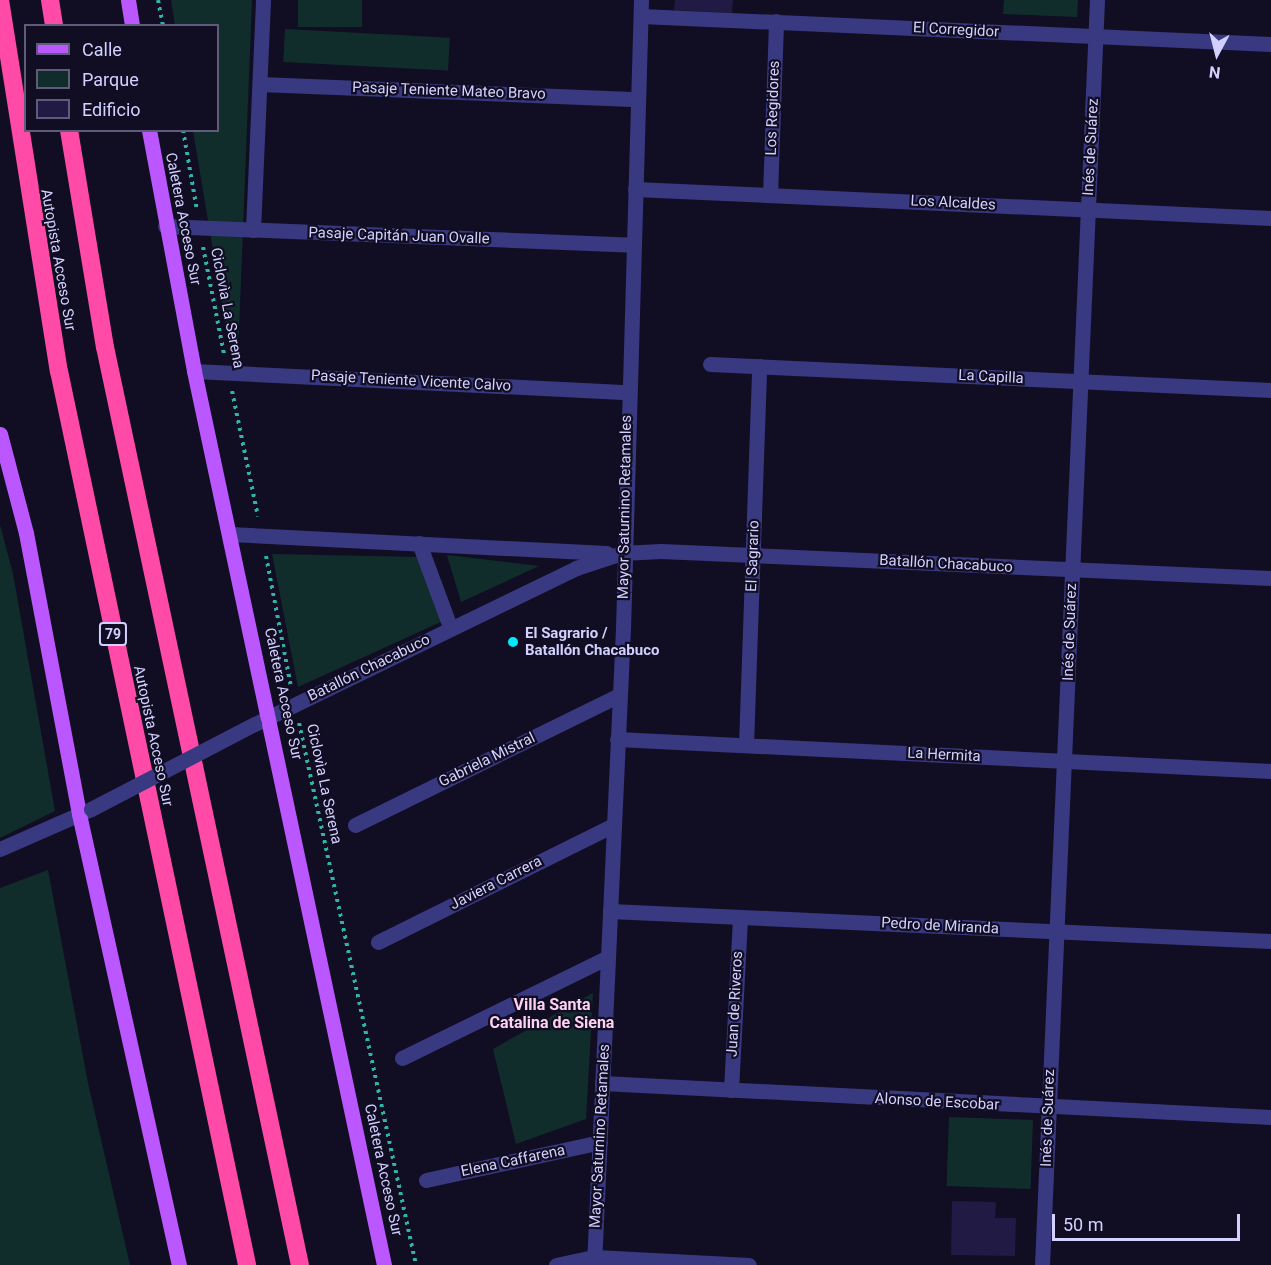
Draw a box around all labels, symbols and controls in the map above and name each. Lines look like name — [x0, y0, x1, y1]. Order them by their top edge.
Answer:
street label: El Corregidor — [912, 19, 1000, 41]
legend — [24, 24, 219, 132]
north arrow — [1187, 24, 1247, 84]
text: Calle — [82, 39, 122, 60]
street label: Los Regidores — [762, 60, 784, 156]
text: N — [1208, 62, 1222, 82]
text: Parque — [82, 69, 139, 90]
street label: Pasaje Teniente Mateo Bravo — [352, 79, 546, 103]
street label: Inés de Suárez — [1079, 98, 1103, 196]
text: Edificio — [82, 99, 141, 120]
street label: Caletera Acceso Sur — [161, 151, 205, 287]
street label: Autopista Acceso Sur — [37, 188, 79, 332]
street label: Los Alcaldes — [910, 192, 996, 214]
street label: Pasaje Capitán Juan Ovalle — [308, 224, 490, 248]
street label: Ciclovìa La Serena — [206, 246, 248, 370]
street label: La Capilla — [958, 366, 1024, 388]
street label: Pasaje Teniente Vicente Calvo — [310, 367, 512, 395]
street label: Mayor Saturnino Retamales — [614, 415, 636, 599]
street label: El Sagrario — [743, 520, 763, 592]
street label: Batallón Chacabuco — [879, 552, 1013, 576]
street label: Inés de Suárez — [1059, 583, 1081, 681]
road number: 79 — [98, 623, 128, 645]
place label: El Sagrario / Batallón Chacabuco — [525, 624, 659, 659]
street label: Caletera Acceso Sur — [260, 626, 306, 762]
street label: Batallón Chacabuco — [305, 631, 433, 705]
marker: El Sagrario / Batallón Chacabuco — [506, 635, 520, 649]
street label: Autopista Acceso Sur — [129, 664, 177, 808]
street label: Ciclovìa La Serena — [302, 722, 346, 846]
street label: Gabriela Mistral — [436, 729, 538, 791]
street label: La Hermita — [907, 744, 981, 766]
street label: Javiera Carrera — [447, 852, 545, 914]
street label: Pedro de Miranda — [881, 914, 999, 938]
street label: Juan de Riveros — [723, 951, 747, 1057]
district label: Villa Santa Catalina de Siena — [490, 995, 614, 1033]
street label: Mayor Saturnino Retamales — [586, 1044, 614, 1228]
street label: Inés de Suárez — [1037, 1069, 1059, 1167]
street label: Alonso de Escobar — [874, 1090, 1000, 1114]
street label: Caletera Acceso Sur — [360, 1102, 406, 1238]
street label: Elena Caffarena — [459, 1141, 567, 1181]
scale bar — [1055, 1202, 1242, 1240]
text: 50 m — [1063, 1214, 1103, 1235]

